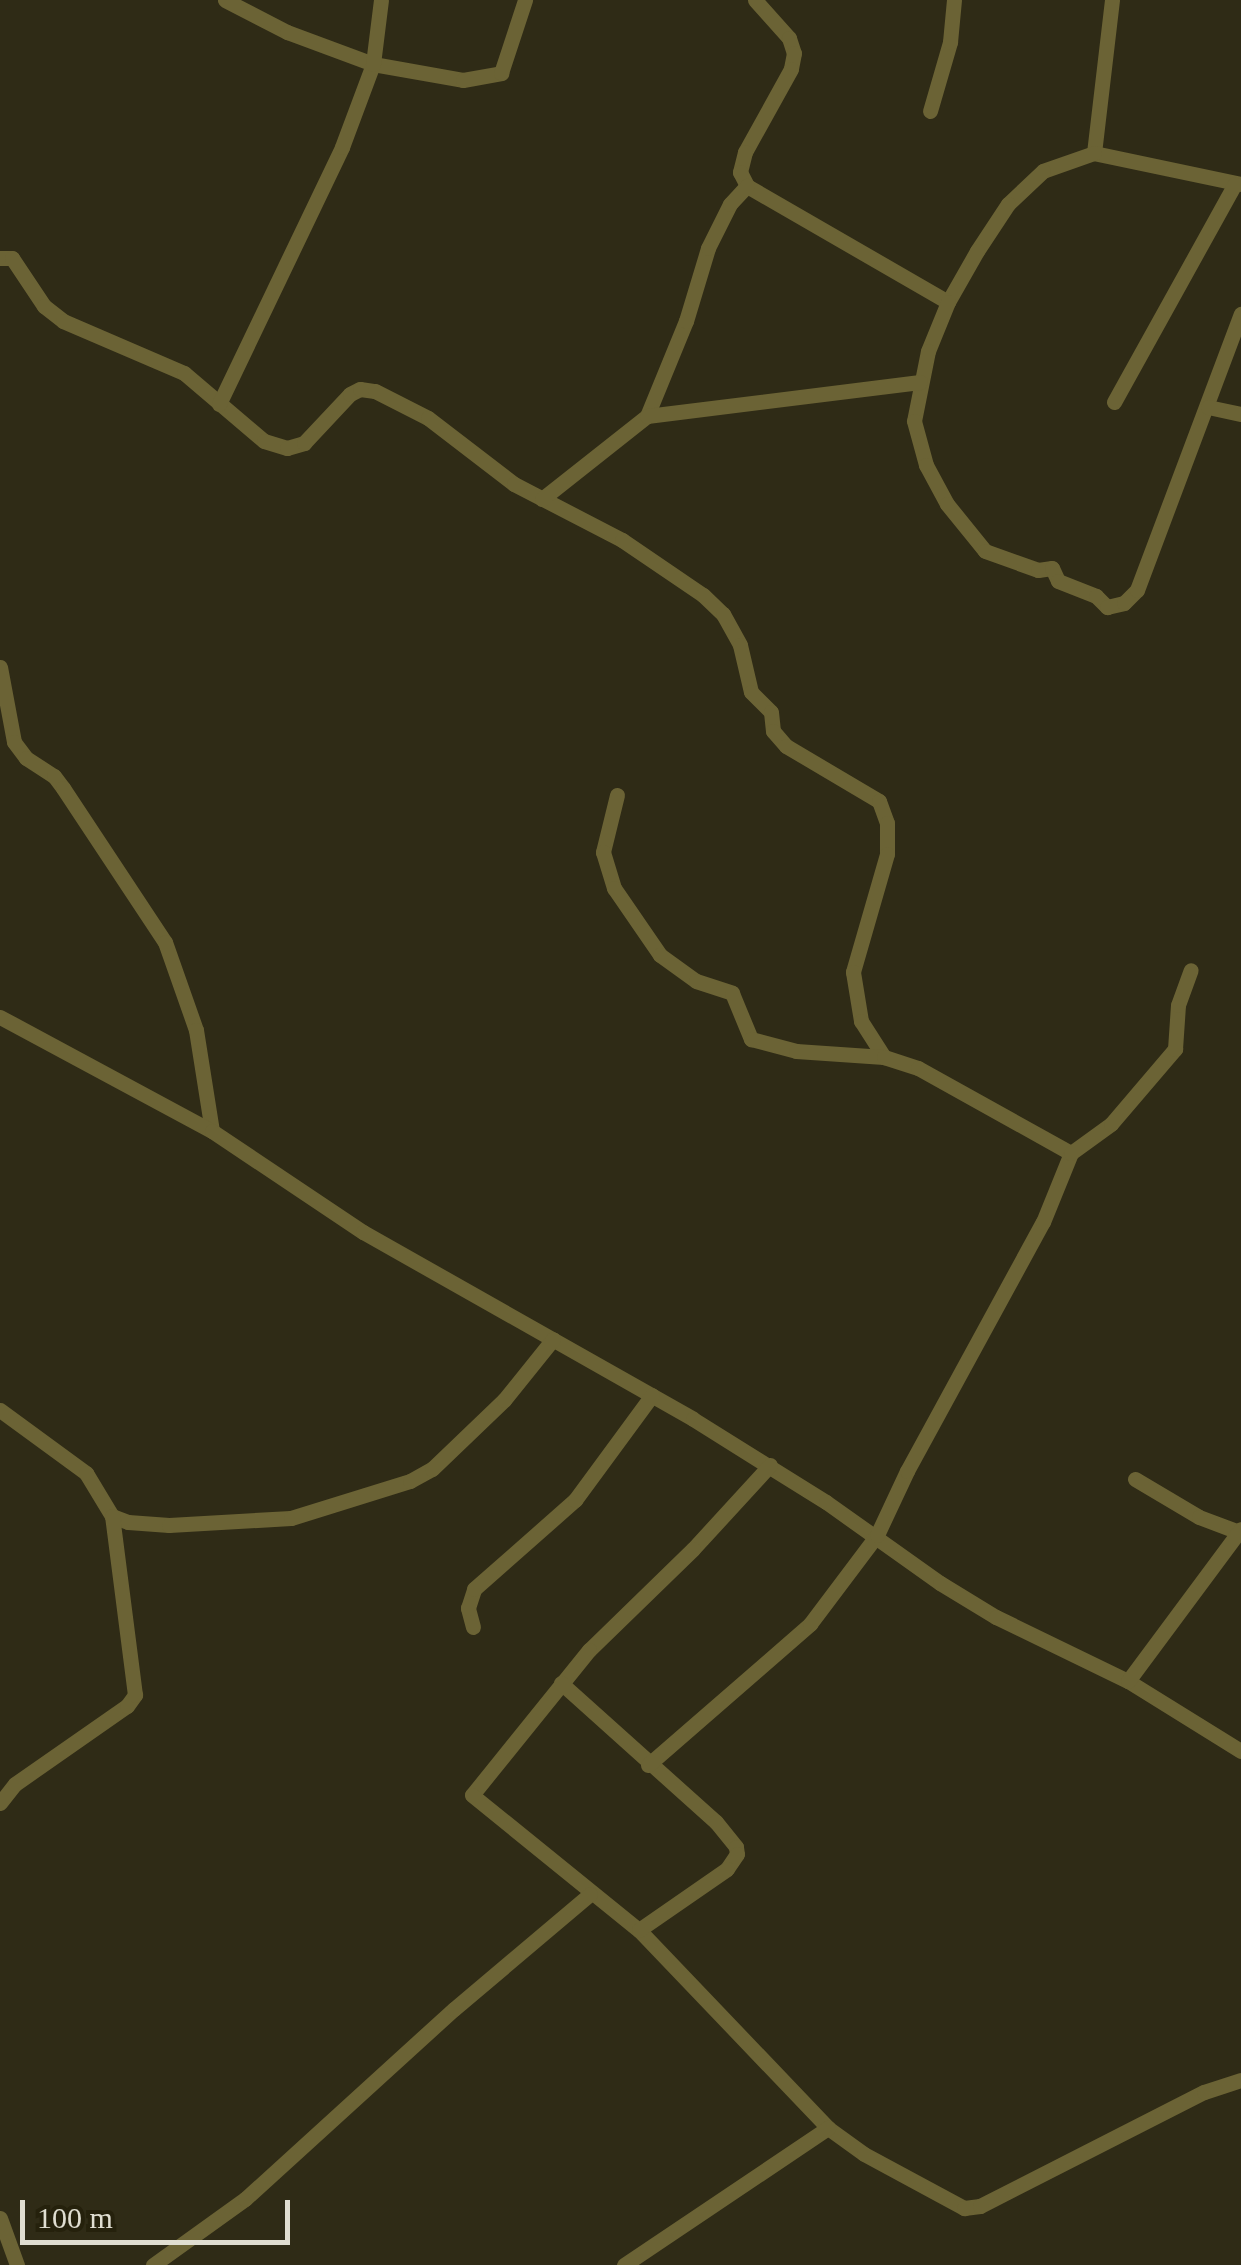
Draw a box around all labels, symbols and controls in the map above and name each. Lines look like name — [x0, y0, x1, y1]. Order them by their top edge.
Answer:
scale bar — [25, 2180, 295, 2242]
text: 100 m — [37, 2201, 113, 2234]

